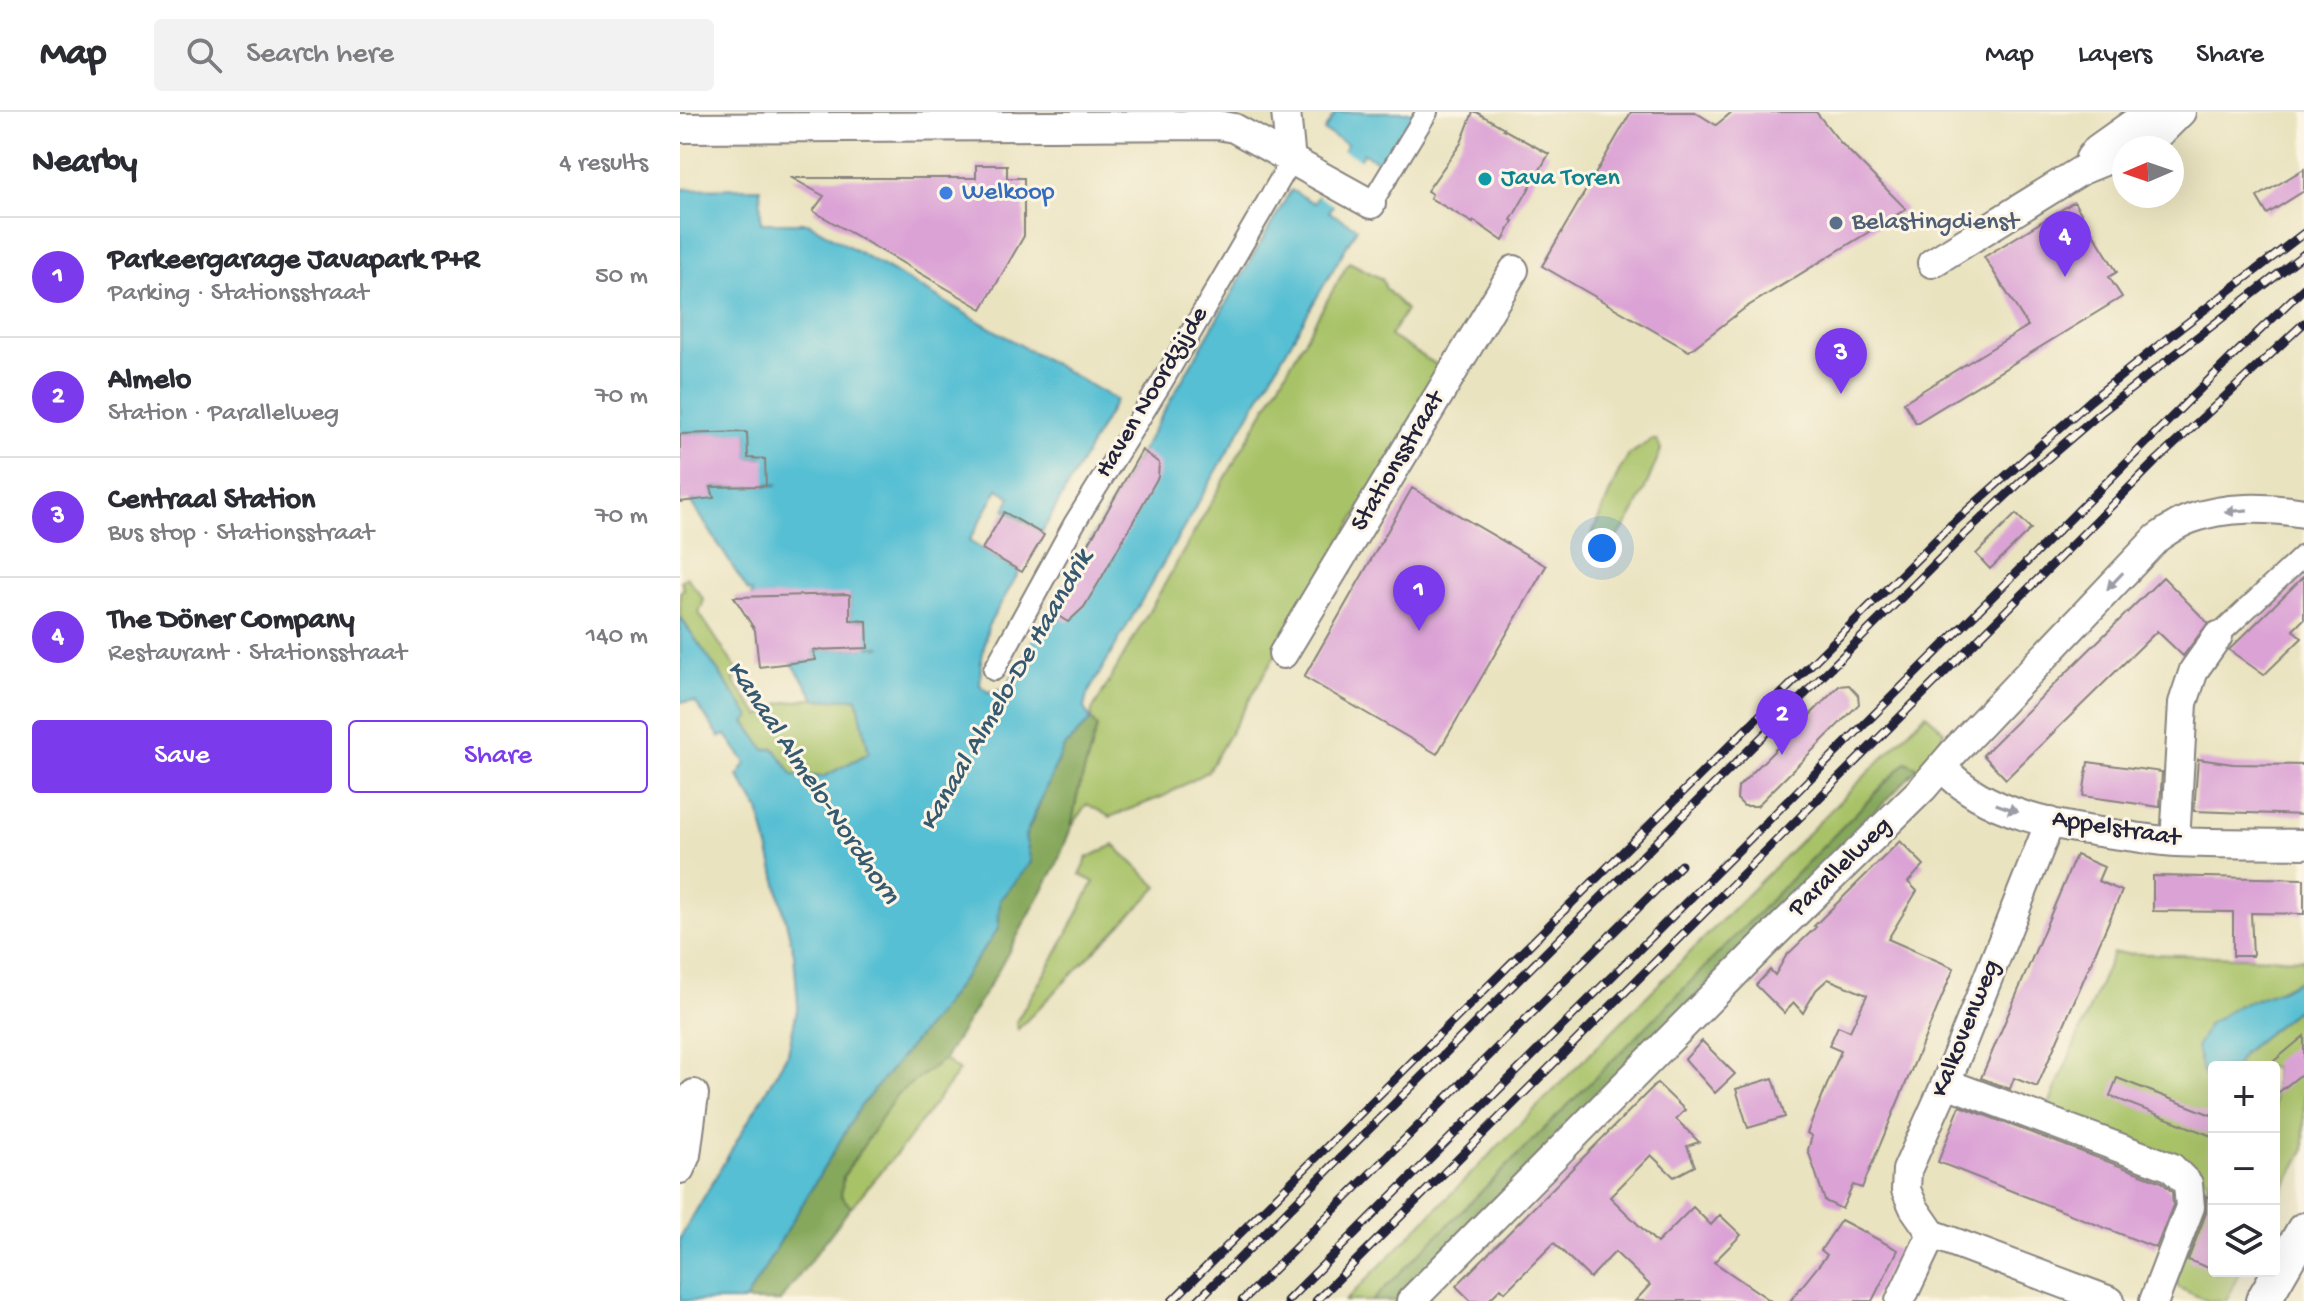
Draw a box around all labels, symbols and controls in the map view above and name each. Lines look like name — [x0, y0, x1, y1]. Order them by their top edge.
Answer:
search box — [154, 19, 714, 91]
text: Map — [40, 33, 106, 77]
icon: search — [182, 33, 226, 77]
text: Search here — [246, 38, 394, 73]
text: Map — [1985, 39, 2034, 72]
text: Layers — [2078, 39, 2152, 72]
text: Share — [2196, 39, 2264, 72]
north arrow — [2112, 136, 2184, 208]
text: Nearby — [32, 144, 137, 184]
text: 4 results — [559, 149, 648, 180]
place label: Java Toren — [1501, 164, 1620, 195]
marker: Java Toren — [1476, 170, 1494, 188]
place label: Welkoop — [962, 178, 1055, 209]
marker: Welkoop — [937, 184, 955, 202]
place label: Belastingdienst — [1851, 208, 2021, 239]
pin: 4 — [2039, 211, 2091, 277]
marker: Belastingdienst — [1827, 214, 1845, 232]
text: Parkeergarage Javapark P+R — [108, 244, 479, 279]
text: 1 — [53, 262, 63, 293]
text: 50 m — [595, 262, 648, 293]
text: Parking · Stationsstraat — [108, 279, 368, 310]
street label: Haven Noordzijde — [1090, 301, 1217, 484]
pin: 3 — [1815, 328, 1867, 394]
text: Almelo — [108, 364, 191, 399]
text: 2 — [52, 382, 64, 413]
text: 70 m — [595, 382, 648, 413]
street label: Stationsstraat — [1345, 384, 1454, 538]
text: Station · Parallelweg — [108, 399, 339, 430]
text: Centraal Station — [108, 484, 315, 519]
text: 3 — [51, 502, 65, 533]
text: 70 m — [595, 502, 648, 533]
one-way arrow — [2224, 505, 2249, 518]
text: Bus stop · Stationsstraat — [108, 519, 374, 550]
your location — [1582, 528, 1622, 568]
water label: Kanaal Almelo-De Haandrik — [913, 542, 1102, 837]
pin: 1 — [1393, 565, 1445, 631]
one-way arrow — [2107, 572, 2125, 591]
text: The Döner Company — [108, 604, 354, 639]
text: 4 — [52, 622, 64, 653]
text: 140 m — [586, 622, 648, 653]
text: Restaurant · Stationsstraat — [108, 639, 407, 670]
water label: Kanaal Almelo-Nordhorn — [718, 655, 906, 912]
pin: 2 — [1756, 689, 1808, 755]
button: Save — [32, 720, 332, 793]
button: Share — [348, 720, 648, 793]
one-way arrow — [1995, 802, 2019, 815]
street label: Appelstraat — [2050, 805, 2184, 856]
street label: Parallelweg — [1782, 811, 1899, 925]
street label: Kalkovenweg — [1925, 956, 2009, 1102]
map controls — [2208, 1061, 2280, 1277]
button: + — [2208, 1061, 2280, 1133]
button: − — [2208, 1133, 2280, 1205]
button: layers — [2208, 1205, 2280, 1277]

